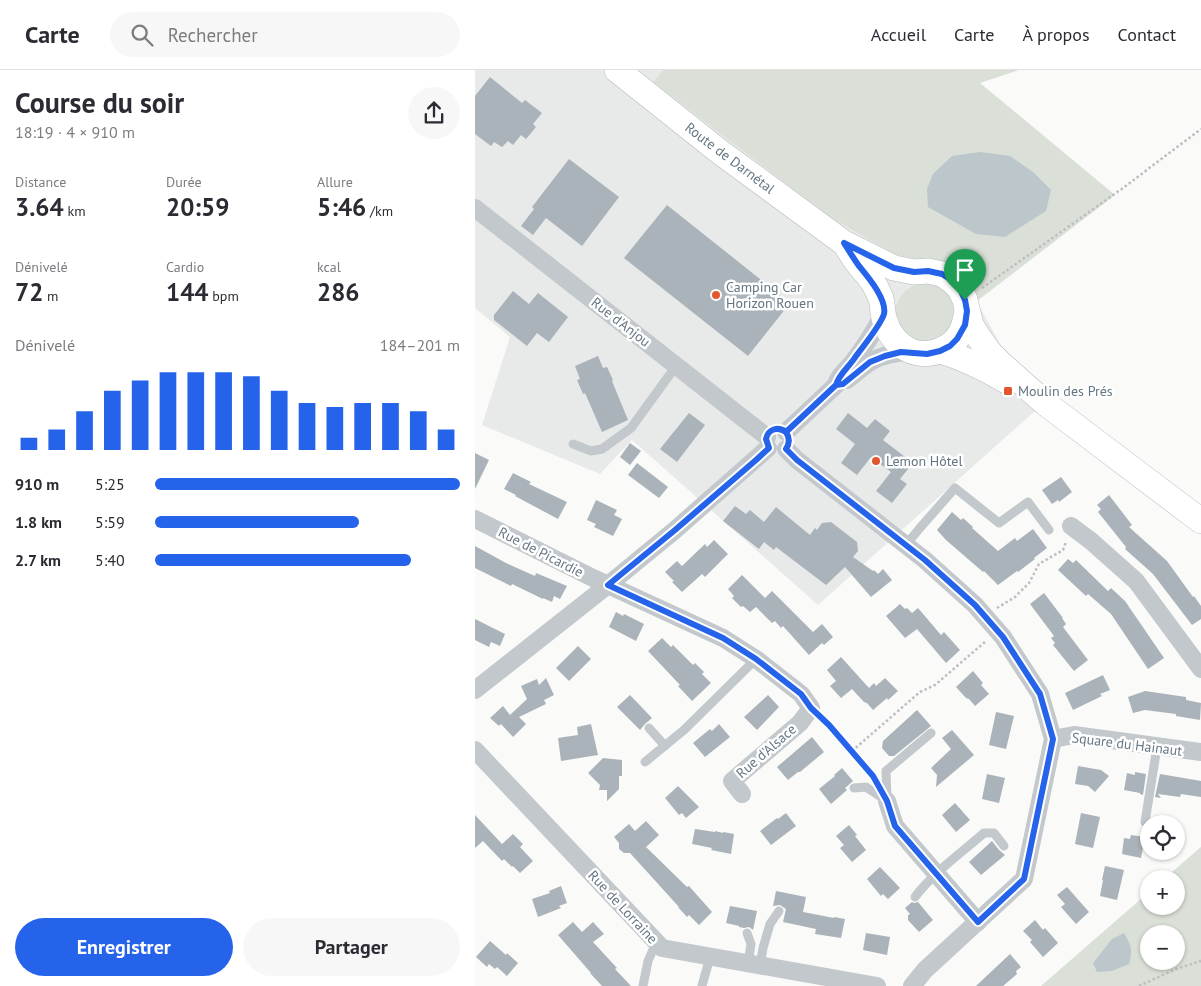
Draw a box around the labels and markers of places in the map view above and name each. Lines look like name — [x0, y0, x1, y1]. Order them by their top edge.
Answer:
pin — [944, 249, 986, 300]
place label: Camping Car Horizon Rouen — [726, 278, 814, 312]
marker: Camping Car Horizon Rouen — [710, 289, 722, 301]
place label: Moulin des Prés — [1018, 382, 1113, 400]
marker: Moulin des Prés — [1002, 385, 1014, 397]
place label: Lemon Hôtel — [886, 452, 963, 470]
marker: Lemon Hôtel — [870, 455, 882, 467]

